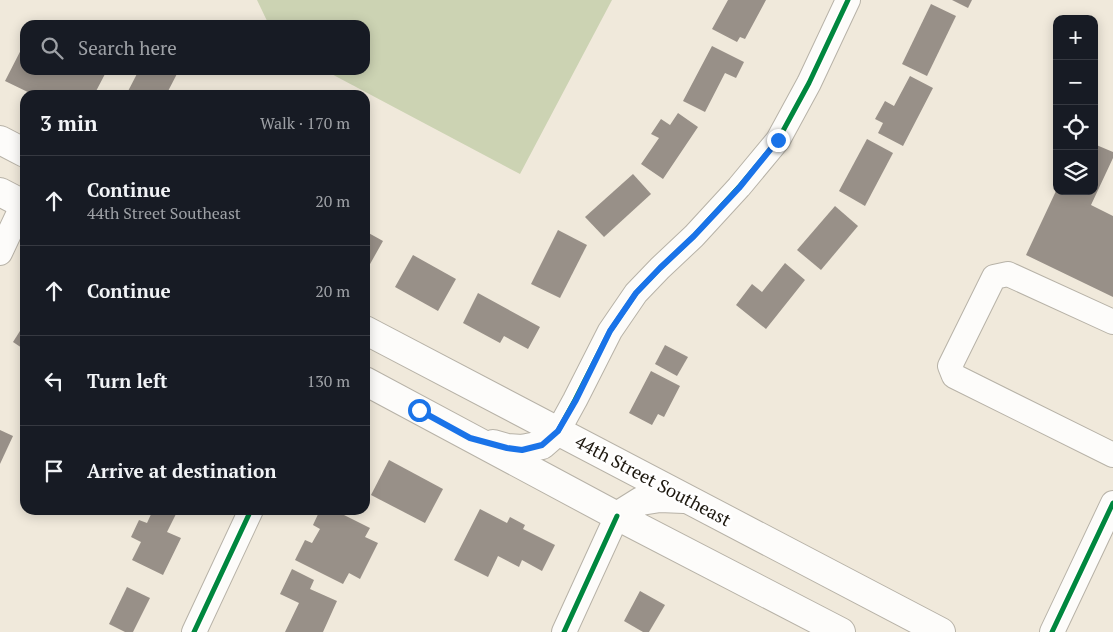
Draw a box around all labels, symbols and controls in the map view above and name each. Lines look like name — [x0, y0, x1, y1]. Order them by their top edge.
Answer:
map controls — [1053, 15, 1098, 195]
button: + — [1053, 15, 1098, 60]
search box — [20, 20, 370, 75]
icon: search — [38, 34, 66, 62]
text: Search here — [78, 35, 177, 60]
button: − — [1053, 60, 1098, 105]
button: locate — [1053, 105, 1098, 150]
text: 3 min — [40, 109, 97, 137]
text: Walk · 170 m — [260, 112, 350, 134]
route end — [767, 129, 790, 152]
button: layers — [1053, 150, 1098, 195]
text: Continue — [87, 177, 171, 202]
icon: ahead — [40, 187, 68, 215]
text: 20 m — [315, 190, 350, 212]
text: 44th Street Southeast — [87, 202, 241, 224]
icon: ahead — [40, 277, 68, 305]
text: Continue — [87, 278, 171, 303]
text: 20 m — [315, 280, 350, 302]
icon: left — [40, 367, 68, 395]
text: Turn left — [87, 368, 168, 393]
text: 130 m — [307, 370, 350, 392]
route start — [408, 399, 431, 422]
street label: 44th Street Southeast — [571, 429, 736, 531]
icon: arrive — [40, 457, 68, 485]
text: Arrive at destination — [87, 458, 276, 483]

